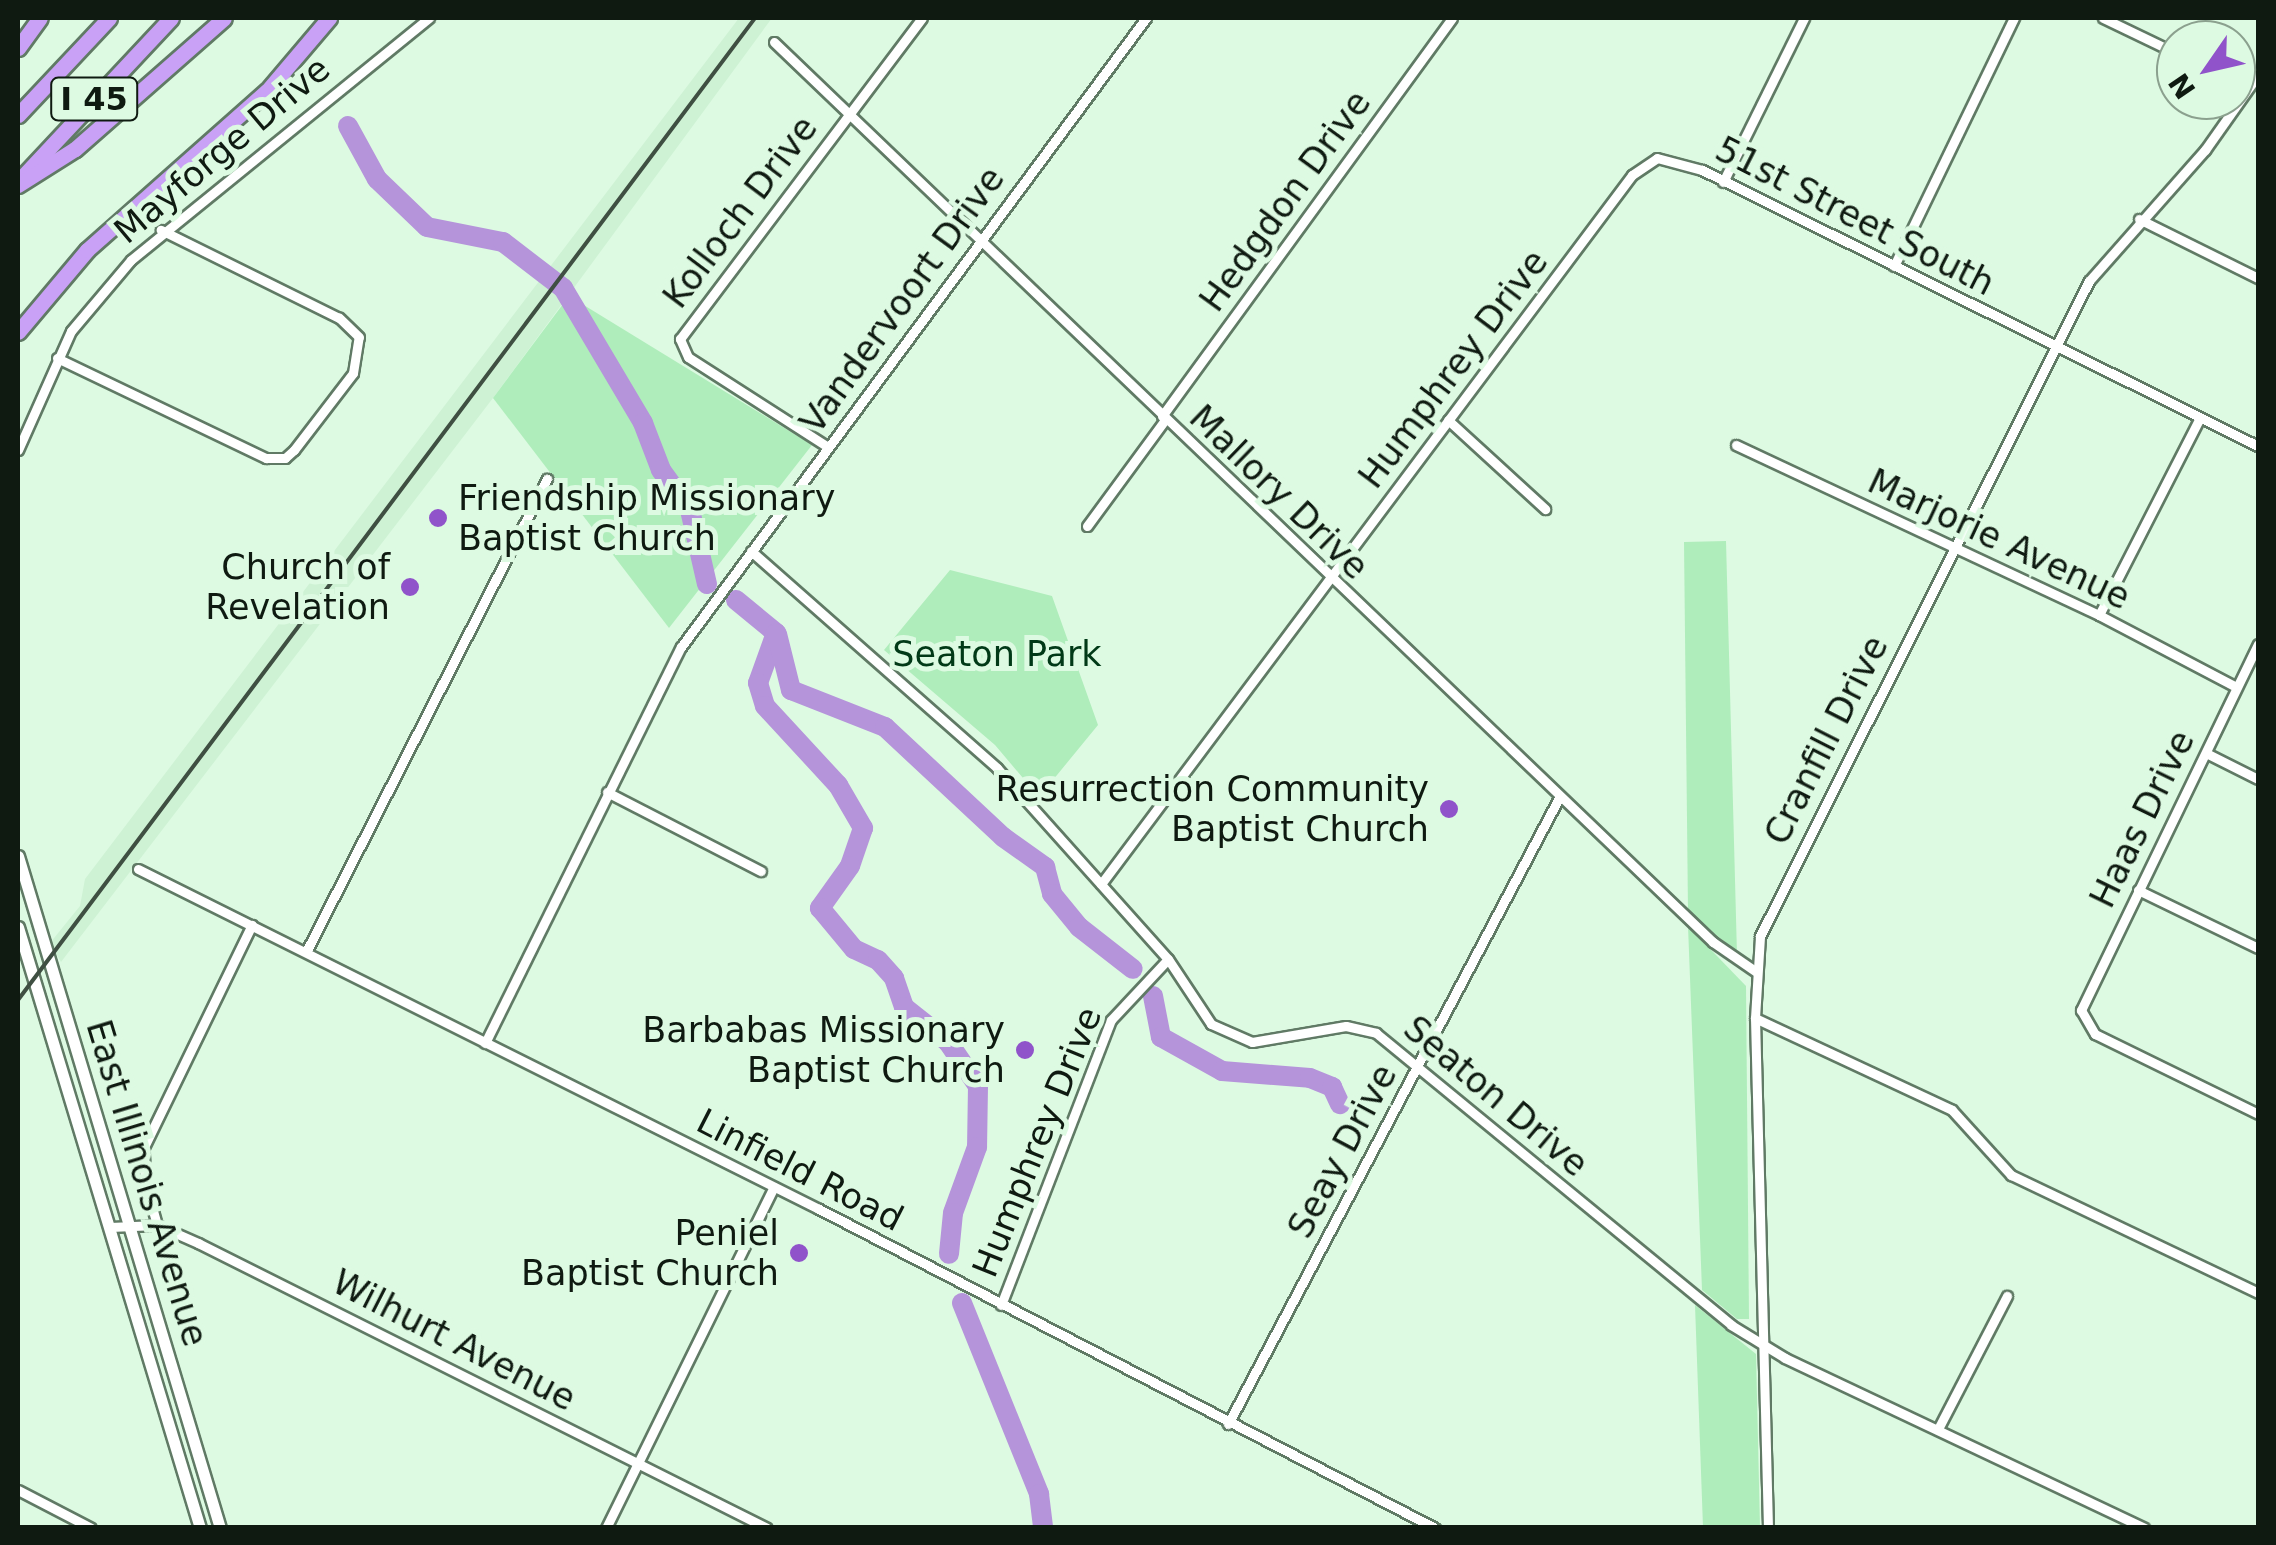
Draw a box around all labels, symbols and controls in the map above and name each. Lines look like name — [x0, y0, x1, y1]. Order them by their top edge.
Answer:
north arrow — [2156, 20, 2256, 120]
street label: Mayforge Drive — [106, 48, 338, 252]
text: N — [2162, 67, 2203, 105]
road number: I 45 — [49, 72, 139, 126]
street label: Hedgdon Drive — [1191, 82, 1379, 320]
street label: Kolloch Drive — [654, 108, 826, 316]
street label: 51st Street South — [1709, 128, 2001, 304]
street label: Vandervoort Drive — [791, 159, 1013, 441]
street label: Humphrey Drive — [1350, 242, 1556, 496]
street label: Mallory Drive — [1181, 396, 1377, 588]
street label: Marjorie Avenue — [1861, 460, 2137, 618]
place label: Friendship Missionary Baptist Church — [458, 477, 835, 559]
marker: Friendship Missionary Baptist Church — [427, 507, 449, 529]
place label: Church of Revelation — [205, 546, 390, 628]
marker: Church of Revelation — [399, 576, 421, 598]
street label: Cranfill Drive — [1755, 629, 1897, 851]
park label: Seaton Park — [892, 633, 1102, 675]
street label: Haas Drive — [2081, 724, 2203, 914]
place label: Resurrection Community Baptist Church — [995, 768, 1429, 850]
marker: Resurrection Community Baptist Church — [1438, 798, 1460, 820]
street label: Humphrey Drive — [964, 1001, 1110, 1283]
street label: Seaton Drive — [1396, 1007, 1596, 1185]
place label: Barbabas Missionary Baptist Church — [642, 1009, 1005, 1091]
street label: East Illinois Avenue — [77, 1015, 217, 1351]
marker: Barbabas Missionary Baptist Church — [1014, 1039, 1036, 1061]
street label: Seay Drive — [1279, 1057, 1405, 1245]
street label: Linfield Road — [690, 1100, 910, 1240]
place label: Peniel Baptist Church — [521, 1212, 779, 1294]
marker: Peniel Baptist Church — [788, 1242, 810, 1264]
street label: Wilhurt Avenue — [326, 1261, 582, 1419]

